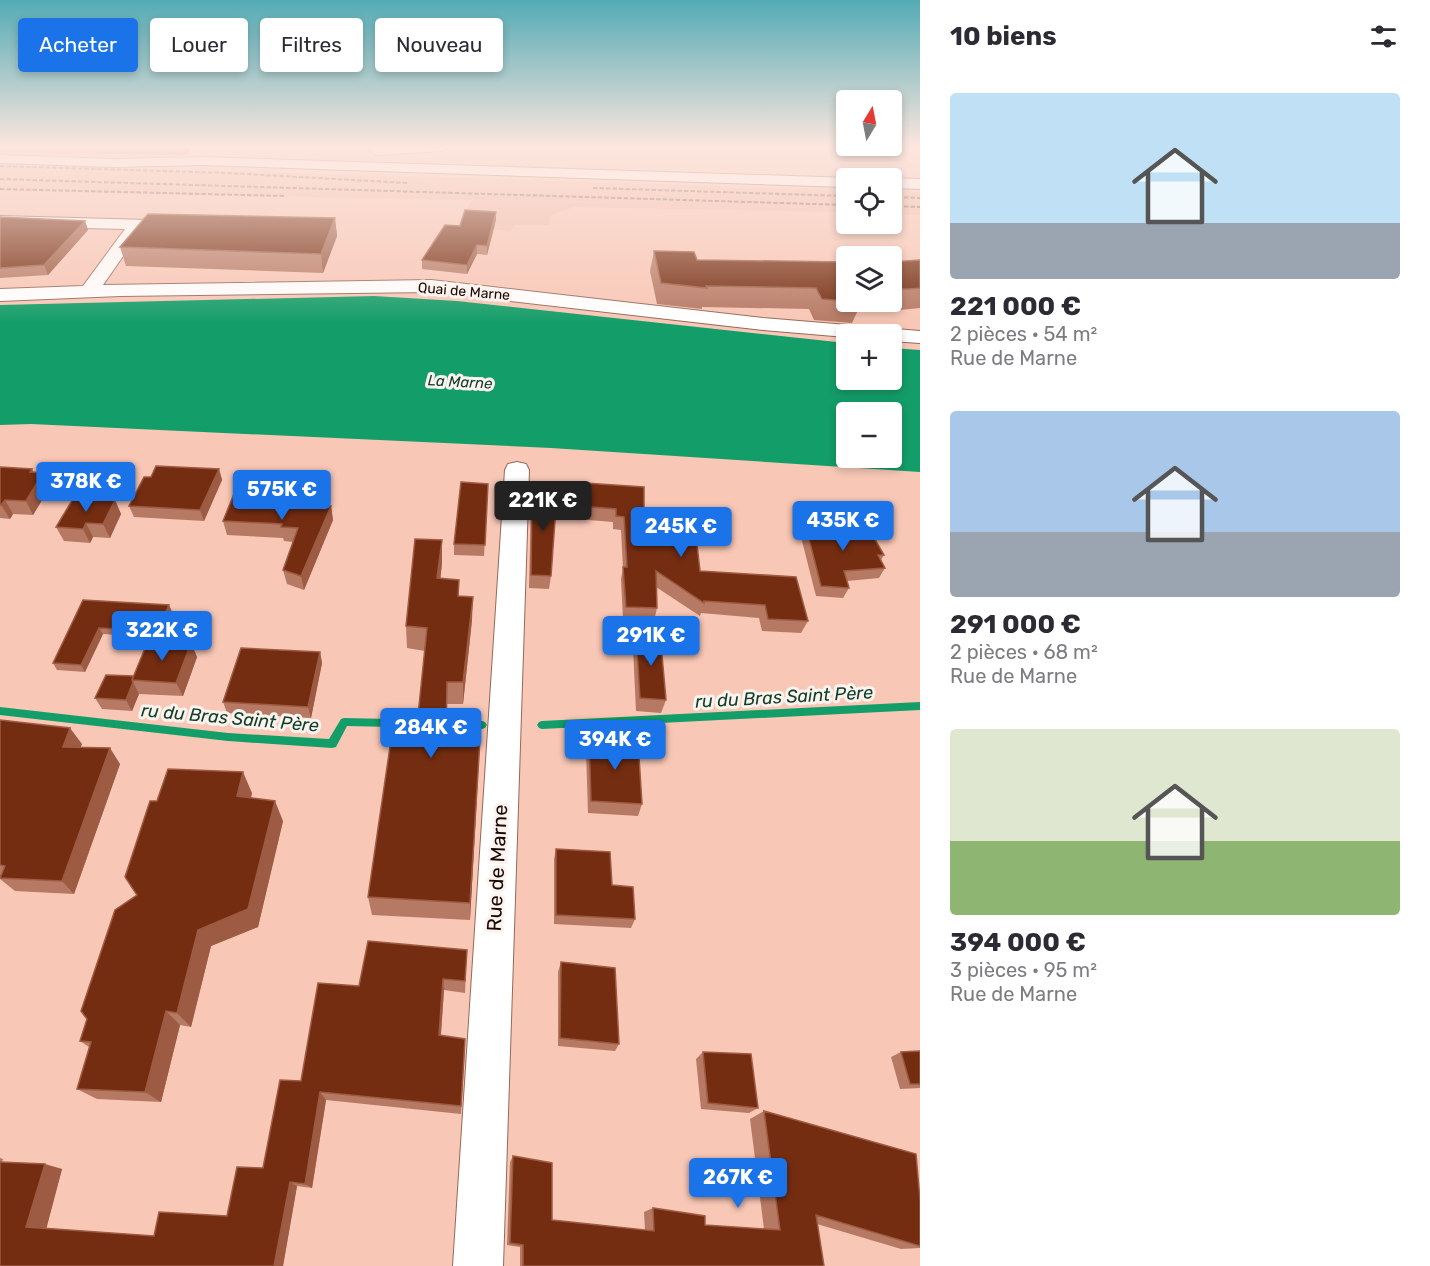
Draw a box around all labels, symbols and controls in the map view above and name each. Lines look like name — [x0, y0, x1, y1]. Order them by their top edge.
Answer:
chip: Acheter — [18, 18, 138, 72]
chip: Louer — [150, 18, 248, 72]
chip: Filtres — [260, 18, 363, 72]
chip: Nouveau — [375, 18, 503, 72]
icon: filters — [1367, 20, 1400, 53]
text: 10 biens — [950, 21, 1057, 52]
north arrow — [836, 90, 902, 156]
map controls — [836, 90, 902, 468]
icon: home — [1121, 132, 1229, 240]
button: locate — [836, 168, 902, 234]
button: layers — [836, 246, 902, 312]
street label: Quai de Marne — [417, 279, 511, 304]
text: 221 000 € — [950, 291, 1081, 322]
text: 2 pièces · 54 m² — [950, 322, 1097, 346]
button: + — [836, 324, 902, 390]
text: Rue de Marne — [950, 346, 1077, 370]
water label: La Marne — [427, 371, 493, 393]
button: − — [836, 402, 902, 468]
icon: home — [1121, 450, 1229, 558]
pin: 378K € — [37, 462, 135, 513]
text: 378K € — [50, 469, 122, 493]
pin: 575K € — [233, 470, 331, 521]
text: 575K € — [247, 477, 317, 501]
pin: 221K € — [494, 481, 592, 532]
text: 221K € — [508, 488, 578, 512]
pin: 435K € — [794, 501, 892, 552]
pin: 245K € — [632, 507, 730, 558]
text: 435K € — [807, 508, 879, 532]
text: 245K € — [645, 514, 717, 538]
text: 291 000 € — [950, 609, 1081, 640]
pin: 322K € — [113, 611, 211, 662]
pin: 291K € — [602, 616, 700, 667]
text: 322K € — [126, 618, 198, 642]
text: 291K € — [617, 623, 685, 647]
text: 2 pièces · 68 m² — [950, 640, 1098, 664]
text: Rue de Marne — [950, 664, 1077, 688]
water label: ru du Bras Saint Père — [694, 681, 874, 713]
water label: ru du Bras Saint Père — [140, 699, 320, 737]
pin: 284K € — [382, 708, 480, 759]
text: 284K € — [394, 715, 468, 739]
pin: 394K € — [566, 720, 664, 771]
text: 394K € — [579, 727, 651, 751]
icon: home — [1121, 768, 1229, 876]
street label: Rue de Marne — [482, 804, 512, 932]
text: 394 000 € — [950, 927, 1086, 958]
text: 3 pièces · 95 m² — [950, 958, 1097, 982]
text: Rue de Marne — [950, 982, 1077, 1006]
pin: 267K € — [689, 1158, 787, 1209]
text: 267K € — [703, 1165, 773, 1189]

